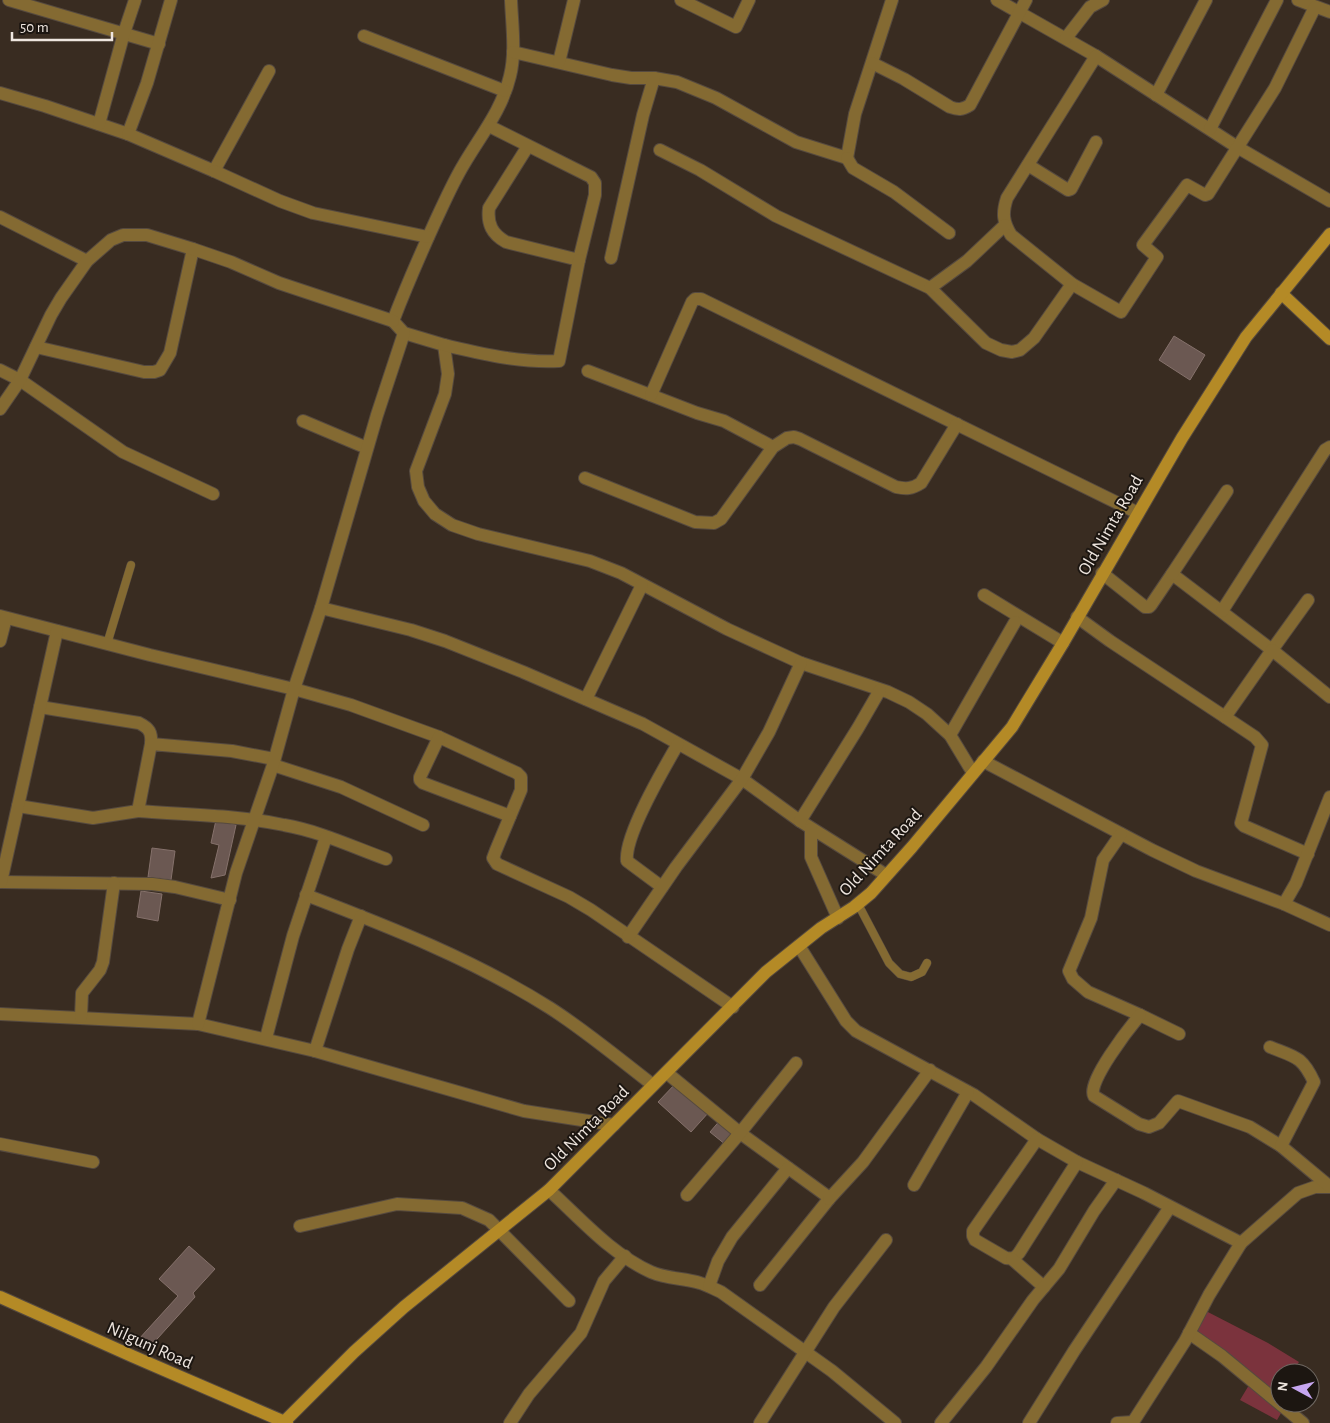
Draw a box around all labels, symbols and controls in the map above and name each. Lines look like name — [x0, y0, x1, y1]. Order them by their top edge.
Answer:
scale bar — [12, 10, 112, 42]
text: 50 m — [20, 20, 49, 35]
street label: Old Nimta Road — [1075, 472, 1147, 579]
street label: Old Nimta Road — [836, 806, 926, 900]
street label: Old Nimta Road — [541, 1083, 633, 1175]
street label: Nilgunj Road — [104, 1319, 195, 1373]
north arrow — [1270, 1363, 1320, 1413]
text: N — [1276, 1381, 1291, 1392]

